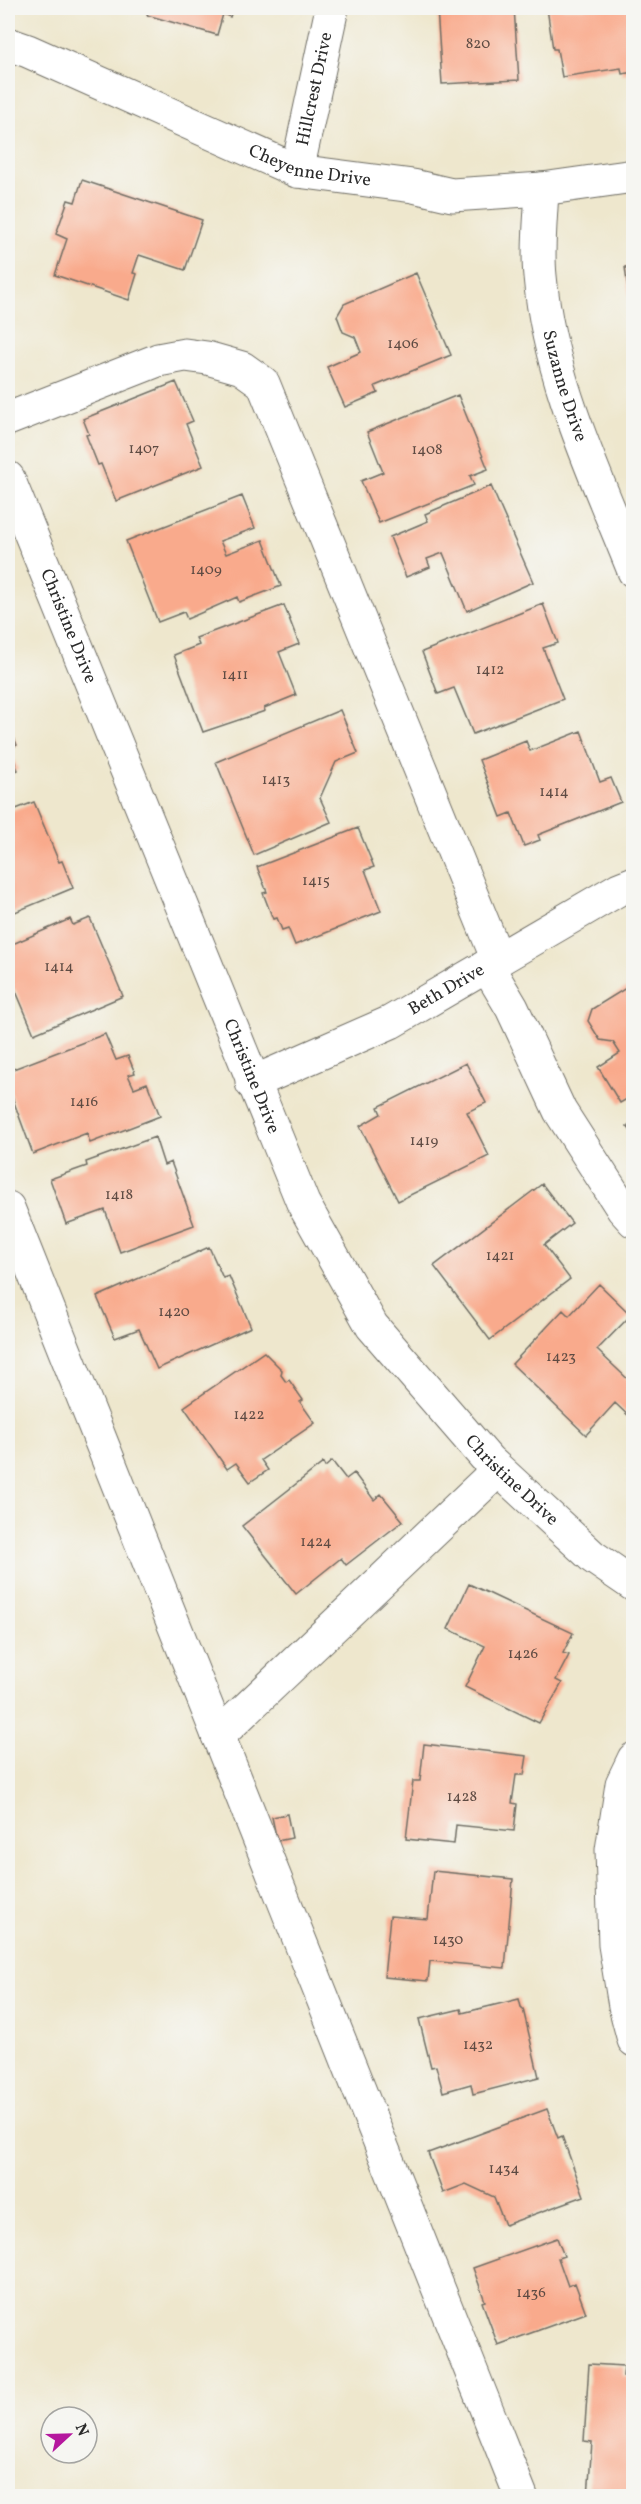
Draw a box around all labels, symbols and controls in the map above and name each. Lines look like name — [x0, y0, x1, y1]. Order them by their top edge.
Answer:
street label: Hillcrest Drive — [290, 30, 339, 148]
house number: 820 — [466, 34, 490, 55]
street label: Cheyenne Drive — [244, 138, 373, 193]
street label: Suzanne Drive — [536, 328, 593, 445]
house number: 1406 — [387, 334, 419, 355]
house number: 1407 — [129, 439, 159, 460]
house number: 1408 — [411, 440, 443, 461]
house number: 1409 — [190, 560, 222, 581]
street label: Christine Drive — [34, 565, 103, 687]
house number: 1412 — [476, 660, 504, 681]
house number: 1411 — [222, 665, 248, 686]
house number: 1413 — [262, 770, 290, 791]
house number: 1414 — [539, 782, 569, 803]
house number: 1415 — [302, 871, 330, 892]
house number: 1414 — [44, 957, 74, 978]
street label: Beth Drive — [404, 958, 489, 1022]
street label: Christine Drive — [217, 1015, 286, 1137]
house number: 1416 — [70, 1092, 98, 1113]
house number: 1419 — [410, 1131, 438, 1152]
house number: 1418 — [105, 1185, 133, 1206]
house number: 1421 — [486, 1246, 514, 1267]
house number: 1420 — [158, 1302, 190, 1323]
house number: 1423 — [546, 1347, 576, 1368]
house number: 1422 — [234, 1405, 264, 1426]
street label: Christine Drive — [459, 1429, 564, 1532]
house number: 1424 — [300, 1532, 332, 1553]
house number: 1426 — [508, 1644, 538, 1665]
house number: 1428 — [447, 1787, 477, 1808]
house number: 1430 — [433, 1930, 463, 1951]
house number: 1432 — [463, 2035, 493, 2056]
house number: 1434 — [489, 2159, 519, 2180]
house number: 1436 — [516, 2283, 546, 2304]
north arrow — [39, 2405, 99, 2465]
text: N — [69, 2421, 94, 2440]

